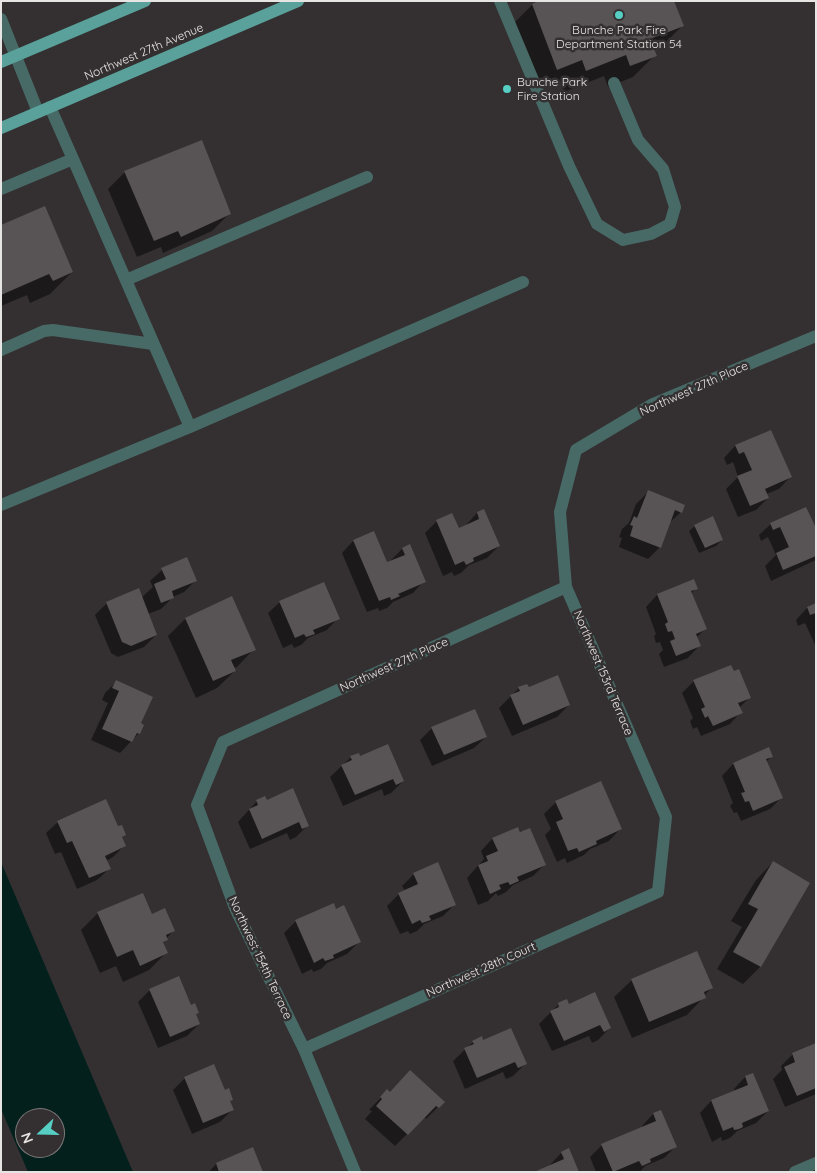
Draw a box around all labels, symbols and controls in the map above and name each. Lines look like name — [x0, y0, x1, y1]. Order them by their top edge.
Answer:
marker: Bunche Park Fire Department Station 54 — [613, 9, 625, 21]
street label: Northwest 27th Avenue — [82, 20, 206, 84]
place label: Bunche Park Fire Department Station 54 — [556, 23, 682, 51]
place label: Bunche Park Fire Station — [517, 75, 587, 103]
marker: Bunche Park Fire Station — [501, 83, 513, 95]
street label: Northwest 27th Place — [638, 359, 750, 419]
street label: Northwest 153rd Terrace — [570, 608, 636, 738]
street label: Northwest 27th Place — [338, 635, 450, 695]
street label: Northwest 154th Terrace — [225, 894, 295, 1022]
street label: Northwest 28th Court — [424, 939, 538, 1001]
north arrow — [15, 1108, 65, 1158]
text: N — [17, 1130, 37, 1146]

